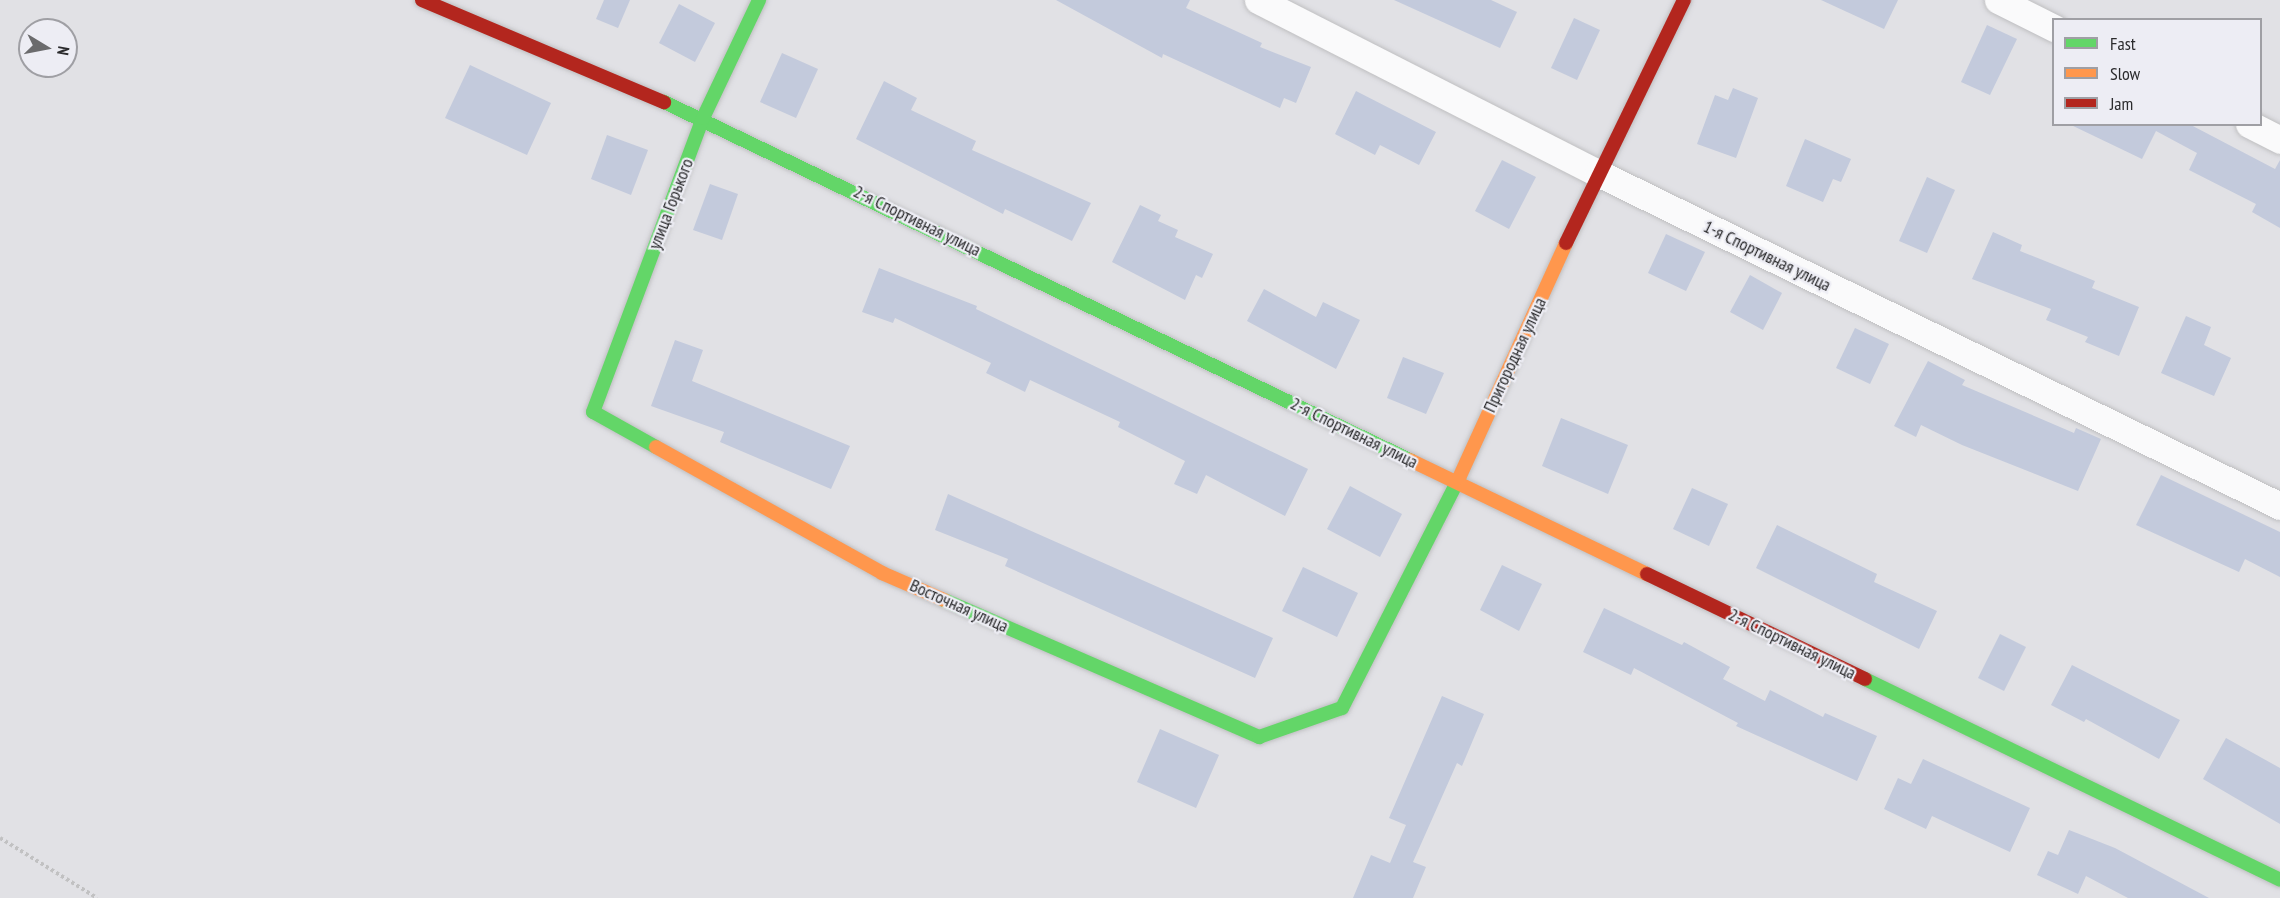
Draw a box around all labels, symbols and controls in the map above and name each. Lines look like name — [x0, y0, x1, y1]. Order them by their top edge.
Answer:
north arrow — [18, 18, 78, 78]
legend — [2052, 18, 2262, 126]
text: Fast — [2110, 32, 2136, 55]
text: N — [53, 45, 74, 57]
text: Slow — [2110, 62, 2140, 85]
text: Jam — [2110, 92, 2133, 115]
street label: улица Горького — [644, 156, 698, 252]
street label: 2-я Спортивная улица — [850, 181, 984, 261]
street label: 1-я Спортивная улица — [1700, 216, 1834, 296]
street label: Пригородная улица — [1479, 294, 1551, 416]
street label: 2-я Спортивная улица — [1287, 393, 1421, 473]
street label: Восточная улица — [906, 575, 1012, 637]
street label: 2-я Спортивная улица — [1725, 604, 1859, 684]

